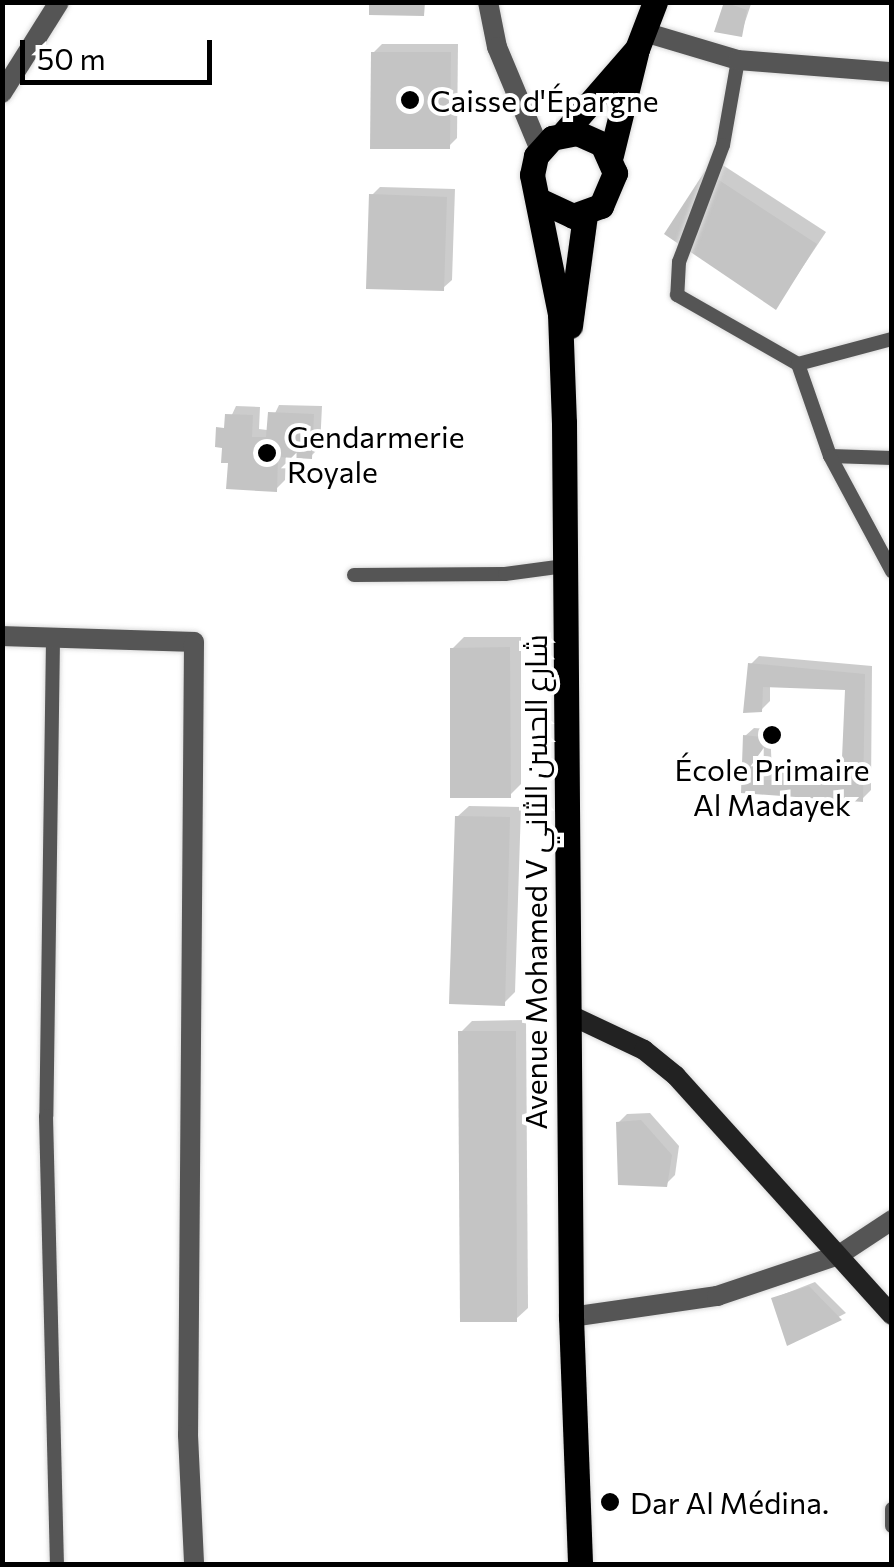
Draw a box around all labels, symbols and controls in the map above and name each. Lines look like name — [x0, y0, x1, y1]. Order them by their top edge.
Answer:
scale bar — [25, 20, 218, 82]
text: 50 m — [37, 39, 106, 76]
place label: Caisse d'Épargne — [430, 82, 659, 118]
marker: Caisse d'Épargne — [399, 89, 421, 111]
place label: Gendarmerie Royale — [287, 418, 465, 488]
marker: Gendarmerie Royale — [256, 442, 278, 464]
street label: Avenue Mohamed V شارع الحسن الثاني — [517, 634, 553, 1130]
marker: École Primaire Al Madayek — [761, 724, 783, 746]
place label: École Primaire Al Madayek — [674, 751, 870, 822]
place label: Dar Al Médina. — [630, 1484, 829, 1520]
marker: Dar Al Médina. — [599, 1491, 621, 1513]

